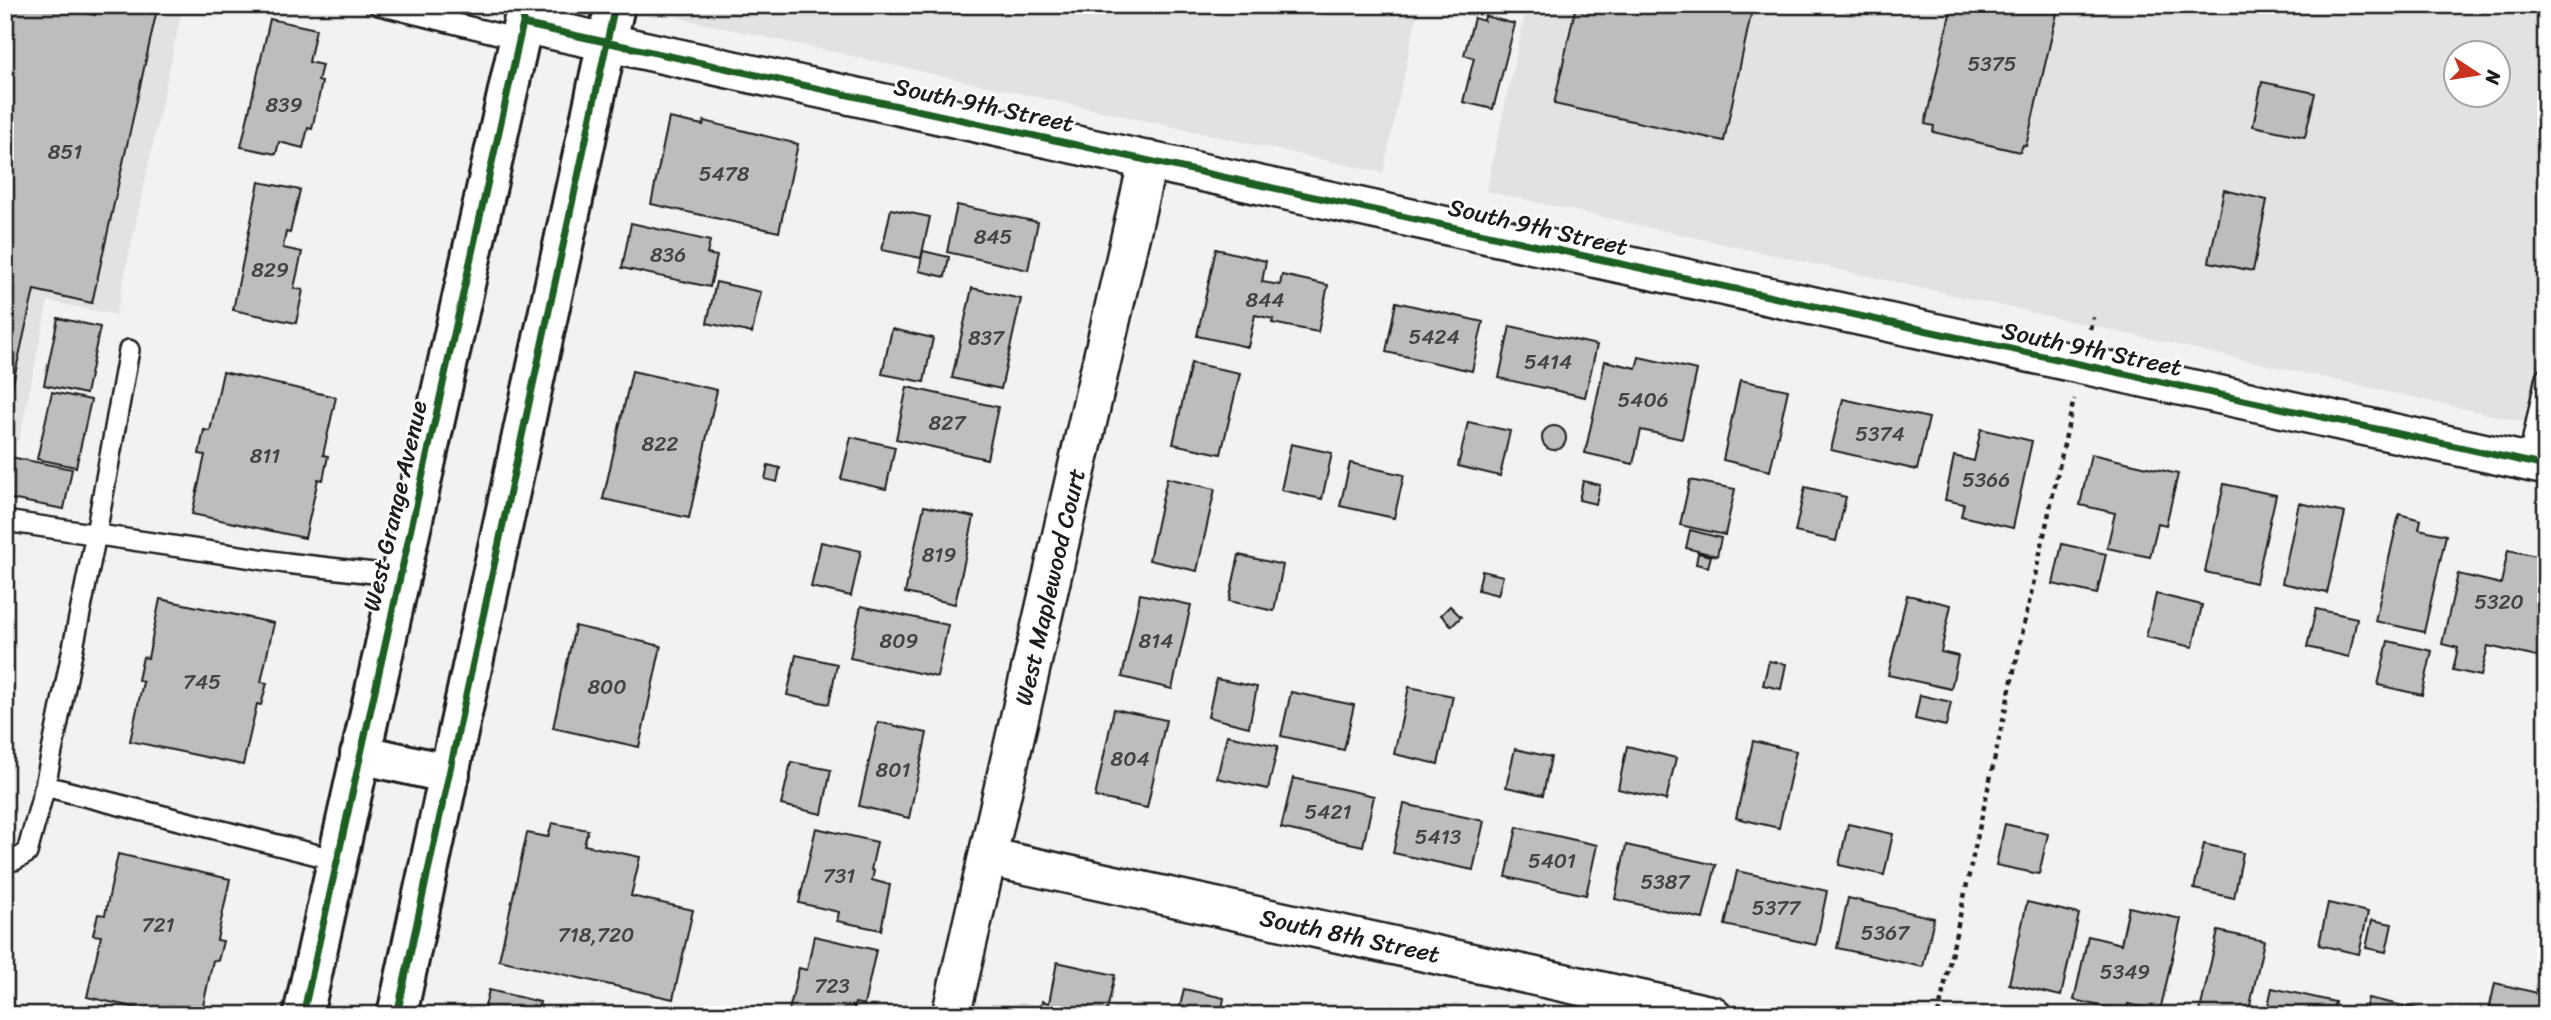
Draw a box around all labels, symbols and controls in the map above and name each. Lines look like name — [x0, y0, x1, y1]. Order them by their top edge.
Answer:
north arrow — [2442, 38, 2512, 108]
house number: 5375 — [1967, 45, 2017, 83]
street label: South 9th Street — [890, 65, 1078, 145]
text: N — [2475, 67, 2511, 88]
house number: 839 — [265, 86, 303, 124]
house number: 851 — [48, 133, 82, 171]
house number: 5478 — [699, 155, 750, 193]
street label: South 9th Street — [1444, 186, 1632, 268]
house number: 845 — [974, 218, 1012, 256]
house number: 836 — [650, 236, 686, 274]
house number: 829 — [251, 251, 289, 289]
house number: 844 — [1246, 281, 1284, 319]
street label: South 9th Street — [1998, 309, 2186, 389]
house number: 5424 — [1408, 318, 1460, 356]
house number: 837 — [968, 319, 1006, 357]
house number: 5414 — [1524, 343, 1572, 381]
house number: 5406 — [1617, 381, 1669, 419]
street label: West Grange Avenue — [350, 396, 440, 615]
house number: 827 — [929, 404, 967, 442]
house number: 5374 — [1855, 415, 1905, 453]
house number: 822 — [642, 425, 678, 463]
house number: 811 — [250, 437, 280, 475]
house number: 5366 — [1962, 461, 2010, 499]
street label: West Maplewood Court — [1002, 464, 1098, 710]
house number: 819 — [922, 536, 956, 574]
house number: 5320 — [2474, 583, 2524, 621]
house number: 809 — [880, 622, 919, 660]
house number: 814 — [1139, 622, 1173, 660]
house number: 745 — [183, 663, 221, 701]
house number: 800 — [587, 668, 627, 706]
house number: 804 — [1110, 740, 1150, 778]
house number: 801 — [876, 751, 910, 789]
house number: 5421 — [1304, 793, 1352, 831]
house number: 5413 — [1415, 818, 1462, 856]
house number: 5401 — [1528, 842, 1576, 880]
house number: 731 — [823, 857, 855, 895]
house number: 5387 — [1640, 863, 1692, 901]
house number: 5377 — [1752, 889, 1802, 927]
street label: South 8th Street — [1256, 896, 1444, 976]
house number: 721 — [141, 906, 175, 944]
house number: 5367 — [1861, 914, 1911, 952]
house number: 718,720 — [558, 916, 634, 954]
house number: 5349 — [2100, 953, 2150, 991]
house number: 723 — [814, 967, 850, 1005]

